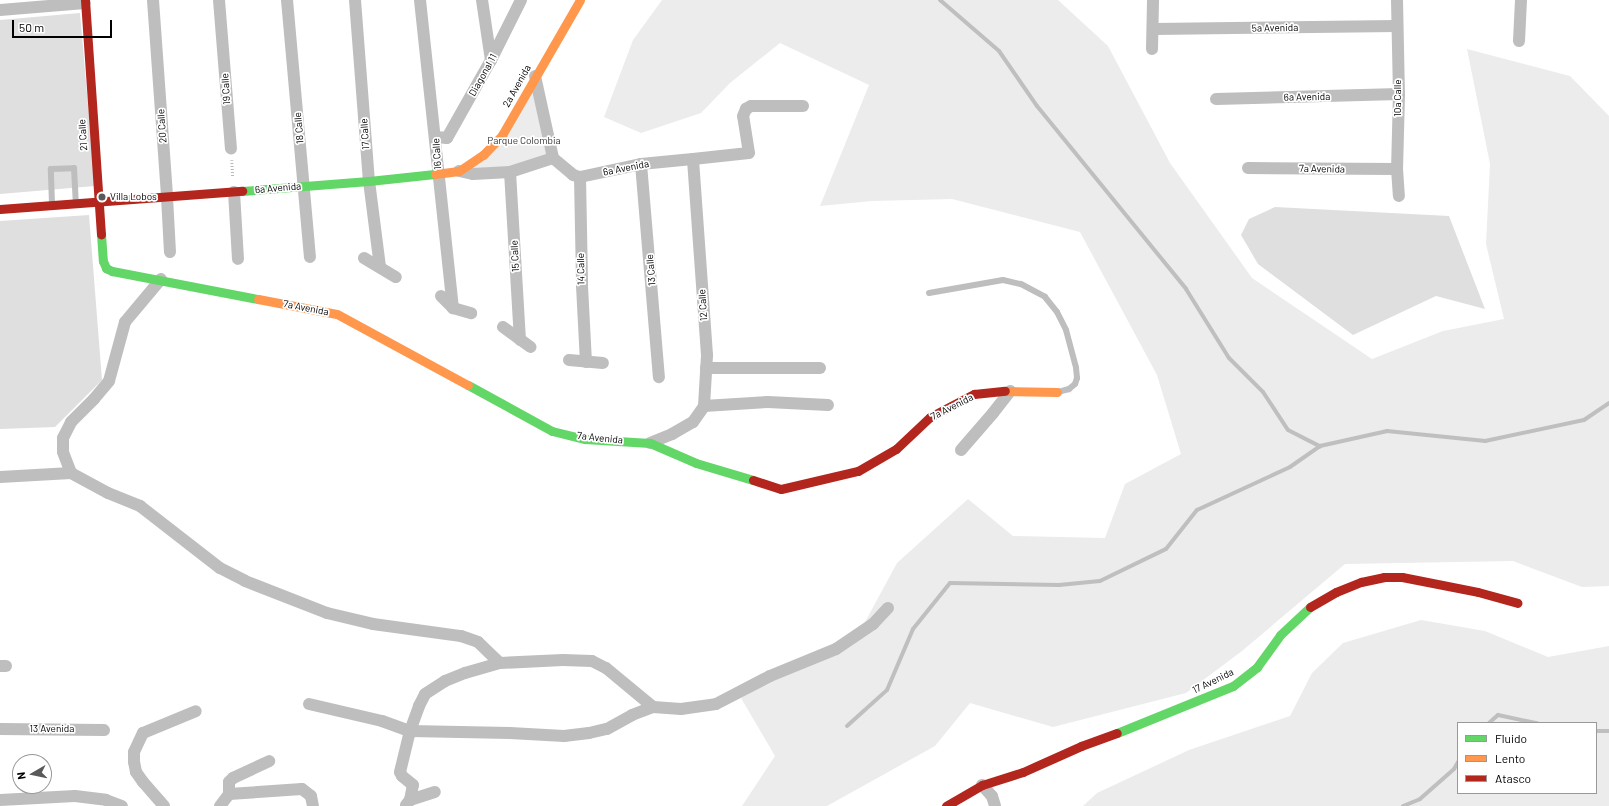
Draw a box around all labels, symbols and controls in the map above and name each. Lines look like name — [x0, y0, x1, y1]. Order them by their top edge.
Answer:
scale bar — [14, 12, 114, 38]
text: 50 m — [19, 20, 44, 34]
street label: 5a Avenida — [1252, 22, 1298, 34]
street label: Diagonal 11 — [466, 52, 500, 98]
street label: 2a Avenida — [500, 63, 534, 109]
street label: 19 Calle — [219, 73, 233, 105]
street label: 10a Calle — [1392, 79, 1404, 117]
street label: 6a Avenida — [1284, 91, 1330, 103]
street label: 20 Calle — [155, 109, 169, 143]
street label: 18 Calle — [292, 112, 306, 144]
street label: 17 Calle — [358, 118, 372, 150]
street label: 21 Calle — [76, 119, 90, 151]
park label: Parque Colombia — [487, 135, 561, 147]
street label: 16 Calle — [430, 138, 444, 170]
street label: 6a Avenida — [602, 158, 650, 178]
street label: 7a Avenida — [1299, 163, 1345, 175]
street label: 6a Avenida — [254, 180, 302, 196]
place label: Villa Lobos — [110, 191, 157, 203]
marker: Villa Lobos — [97, 192, 107, 202]
street label: 15 Calle — [508, 240, 522, 272]
street label: 14 Calle — [575, 253, 587, 285]
street label: 13 Calle — [644, 254, 658, 286]
street label: 12 Calle — [696, 289, 710, 321]
street label: 7a Avenida — [282, 298, 330, 318]
street label: 7a Avenida — [929, 391, 975, 423]
street label: 7a Avenida — [576, 430, 624, 446]
street label: 17 Avenida — [1190, 666, 1236, 696]
legend — [1457, 722, 1597, 794]
street label: 13 Avenida — [30, 723, 74, 735]
text: Fluido — [1495, 731, 1527, 745]
text: Lento — [1495, 751, 1525, 765]
north arrow — [12, 754, 52, 794]
text: N — [14, 771, 28, 780]
text: Atasco — [1495, 771, 1531, 785]

